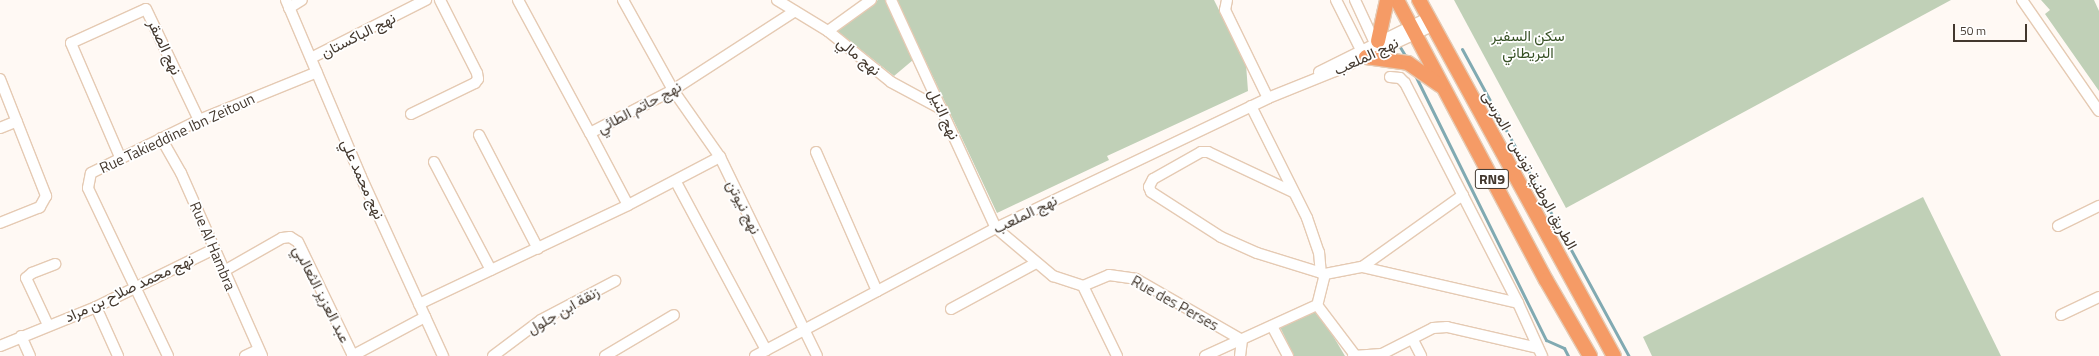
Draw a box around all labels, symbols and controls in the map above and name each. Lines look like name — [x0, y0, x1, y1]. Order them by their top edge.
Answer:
street label: نهج الباكستان — [318, 8, 398, 62]
street label: نهج الصقر — [144, 16, 186, 78]
scale bar — [1955, 16, 2029, 42]
text: 50 m — [1960, 21, 1986, 40]
park label: سكن السفير البريطاني — [1491, 26, 1565, 61]
street label: نهج مالي — [833, 33, 885, 79]
street label: نهج الملعب — [1331, 33, 1401, 79]
street label: نهج حاتم الطائي — [594, 77, 684, 137]
street label: نهج النيل — [924, 86, 964, 142]
street label: الطريق الوطنية تونس - المرسى — [1479, 87, 1581, 253]
street label: Rue Takieddine Ibn Zeitoun — [97, 89, 257, 177]
street label: نهج محمد علي — [337, 136, 389, 222]
road number: RN9 — [1474, 167, 1510, 191]
street label: نهج نيوتن — [723, 177, 765, 237]
street label: نهج الملعب — [990, 191, 1060, 237]
street label: Rue Al Hambra — [186, 199, 240, 293]
street label: عبد العزيز الثعالبي — [290, 242, 354, 346]
street label: نهج محمد صلاح بن مراد — [62, 250, 196, 326]
street label: Rue des Perses — [1128, 272, 1222, 334]
street label: زنقة ابن جلول — [524, 282, 602, 338]

